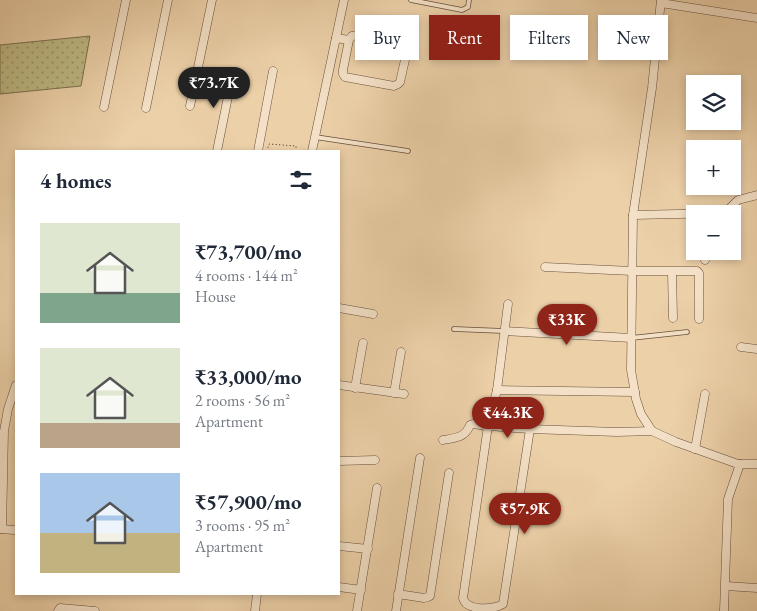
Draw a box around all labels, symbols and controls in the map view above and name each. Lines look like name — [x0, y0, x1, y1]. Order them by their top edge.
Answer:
chip: Buy — [355, 15, 419, 60]
chip: Rent — [429, 15, 500, 60]
chip: Filters — [510, 15, 588, 60]
chip: New — [598, 15, 668, 60]
pin: ₹73.7K — [173, 66, 255, 109]
text: ₹73.7K — [189, 72, 239, 93]
map controls — [686, 75, 741, 260]
button: layers — [686, 75, 741, 130]
button: + — [686, 140, 741, 195]
icon: filters — [287, 166, 315, 194]
text: 4 homes — [40, 167, 112, 194]
button: − — [686, 205, 741, 260]
text: ₹73,700/mo — [195, 238, 302, 265]
icon: home — [80, 243, 140, 303]
text: 4 rooms · 144 m² — [195, 265, 298, 286]
text: House — [195, 286, 236, 307]
pin: ₹33K — [537, 304, 597, 346]
text: ₹33K — [548, 309, 586, 330]
text: ₹33,000/mo — [195, 363, 302, 390]
icon: home — [80, 368, 140, 428]
text: 2 rooms · 56 m² — [195, 390, 290, 411]
pin: ₹44.3K — [467, 396, 549, 439]
text: ₹44.3K — [483, 402, 533, 423]
text: Apartment — [195, 411, 263, 432]
text: ₹57,900/mo — [195, 488, 302, 515]
pin: ₹57.9K — [484, 492, 566, 535]
icon: home — [80, 493, 140, 553]
text: ₹57.9K — [500, 498, 550, 519]
text: 3 rooms · 95 m² — [195, 515, 290, 536]
text: Apartment — [195, 536, 263, 557]

